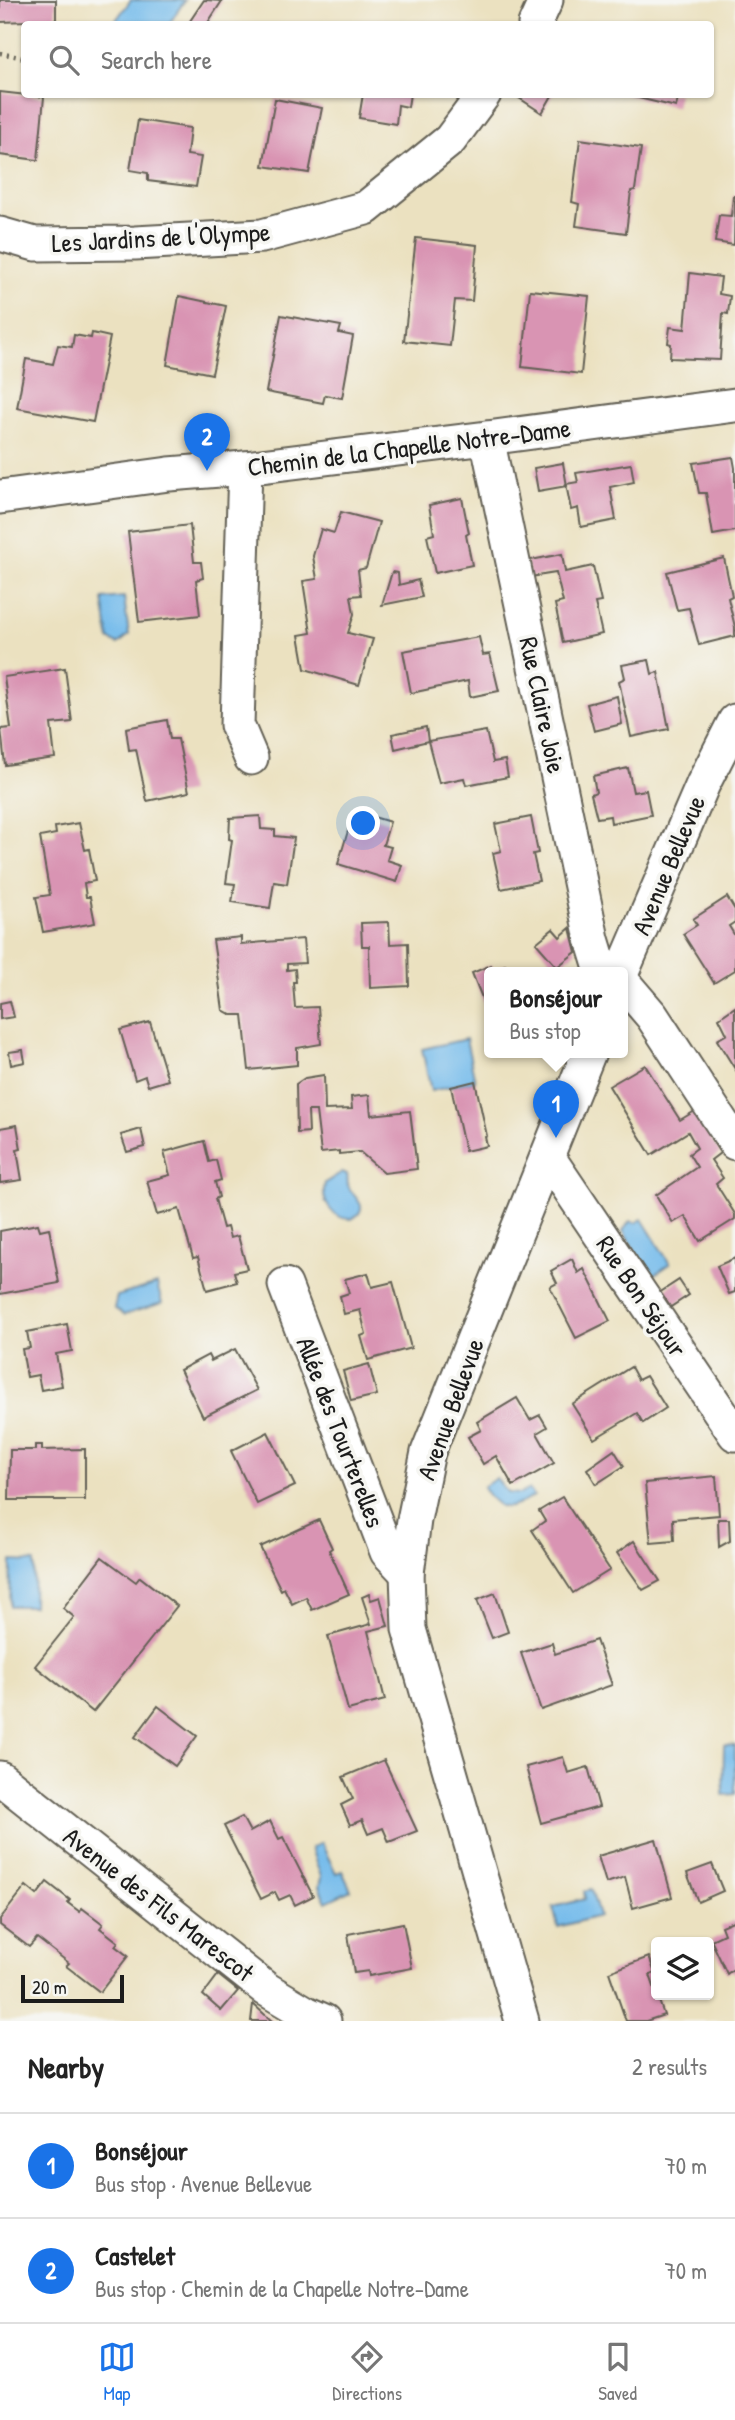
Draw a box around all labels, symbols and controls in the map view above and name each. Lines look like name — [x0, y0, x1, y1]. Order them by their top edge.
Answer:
search box — [21, 21, 714, 98]
icon: search — [45, 41, 83, 79]
text: Search here — [101, 42, 212, 77]
street label: Les Jardins de l'Olympe — [51, 214, 271, 260]
street label: Chemin de la Chapelle Notre-Dame — [245, 410, 573, 484]
pin: 2 — [184, 413, 230, 471]
street label: Rue Claire Joie — [512, 634, 574, 776]
street label: Avenue Bellevue — [623, 790, 713, 940]
your location — [346, 806, 380, 840]
popup — [484, 967, 628, 1058]
text: Bonséjour — [510, 980, 602, 1015]
text: Bus stop — [510, 1015, 581, 1046]
pin: 1 — [533, 1080, 579, 1138]
street label: Rue Bon Séjour — [589, 1229, 695, 1363]
street label: Allée des Tourterelles — [289, 1332, 393, 1532]
street label: Avenue Bellevue — [408, 1333, 492, 1485]
street label: Avenue des Fils Marescot — [57, 1819, 262, 1990]
map controls — [651, 1937, 714, 2000]
button: layers — [651, 1937, 714, 2000]
scale bar — [21, 1972, 124, 2004]
text: 20 m — [32, 1974, 67, 2000]
text: Nearby — [28, 2047, 104, 2087]
text: 2 results — [632, 2051, 707, 2082]
text: Bonséjour — [95, 2133, 188, 2168]
text: 1 — [47, 2150, 55, 2181]
text: 70 m — [664, 2150, 707, 2181]
text: Bus stop · Avenue Bellevue — [95, 2168, 312, 2199]
text: Castelet — [95, 2238, 175, 2273]
text: 2 — [46, 2255, 56, 2286]
text: 70 m — [664, 2255, 707, 2286]
text: Bus stop · Chemin de la Chapelle Notre-Dame — [95, 2273, 469, 2304]
tab: Map — [98, 2338, 136, 2406]
tab: Directions — [332, 2338, 402, 2406]
tab: Saved — [598, 2338, 637, 2406]

